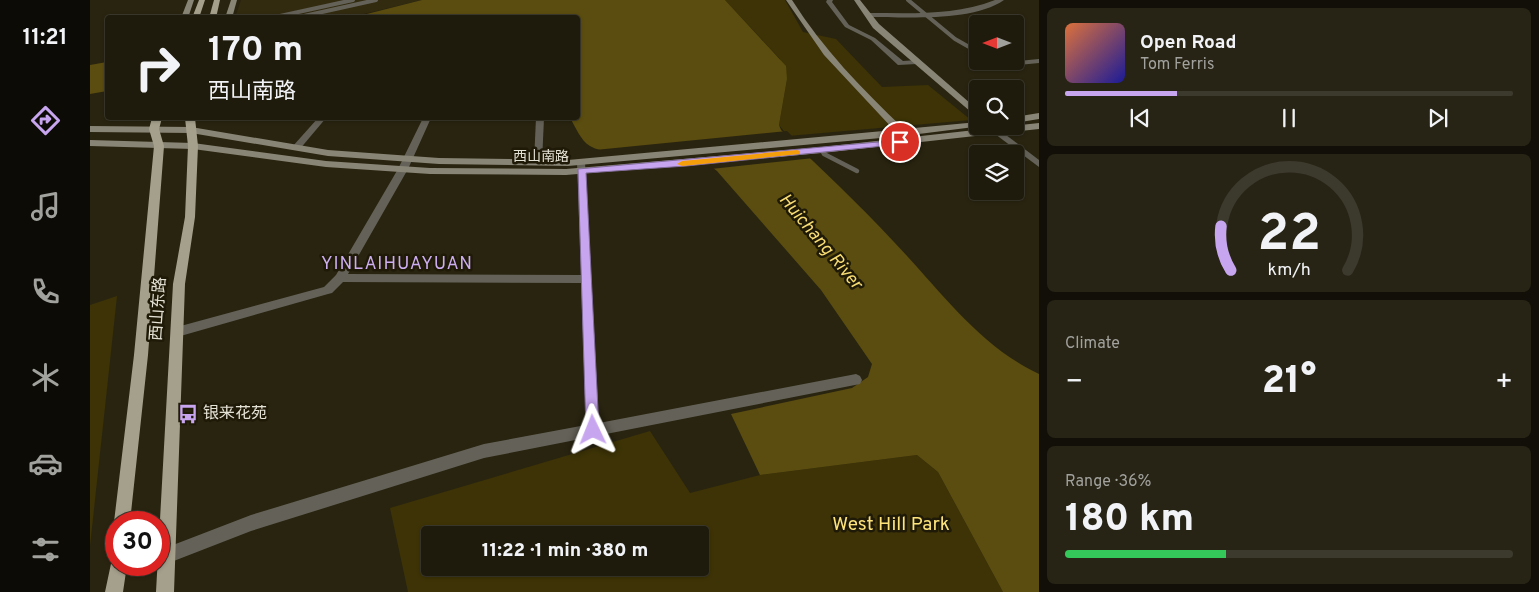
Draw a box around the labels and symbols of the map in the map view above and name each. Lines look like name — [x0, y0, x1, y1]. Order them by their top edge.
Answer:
north arrow — [969, 15, 1024, 70]
pin — [879, 121, 921, 163]
street label: 西山南路 — [513, 149, 569, 166]
water label: Huichang River — [773, 189, 868, 296]
district label: YINLAIHUAYUAN — [321, 253, 473, 276]
street label: 西山东路 — [147, 276, 171, 342]
bus stop icon: 银来花苑 — [177, 403, 199, 425]
position arrow — [566, 403, 618, 455]
place label: 银来花苑 — [203, 404, 267, 424]
speed limit sign: 30 — [105, 511, 170, 576]
park label: West Hill Park — [832, 513, 950, 537]

